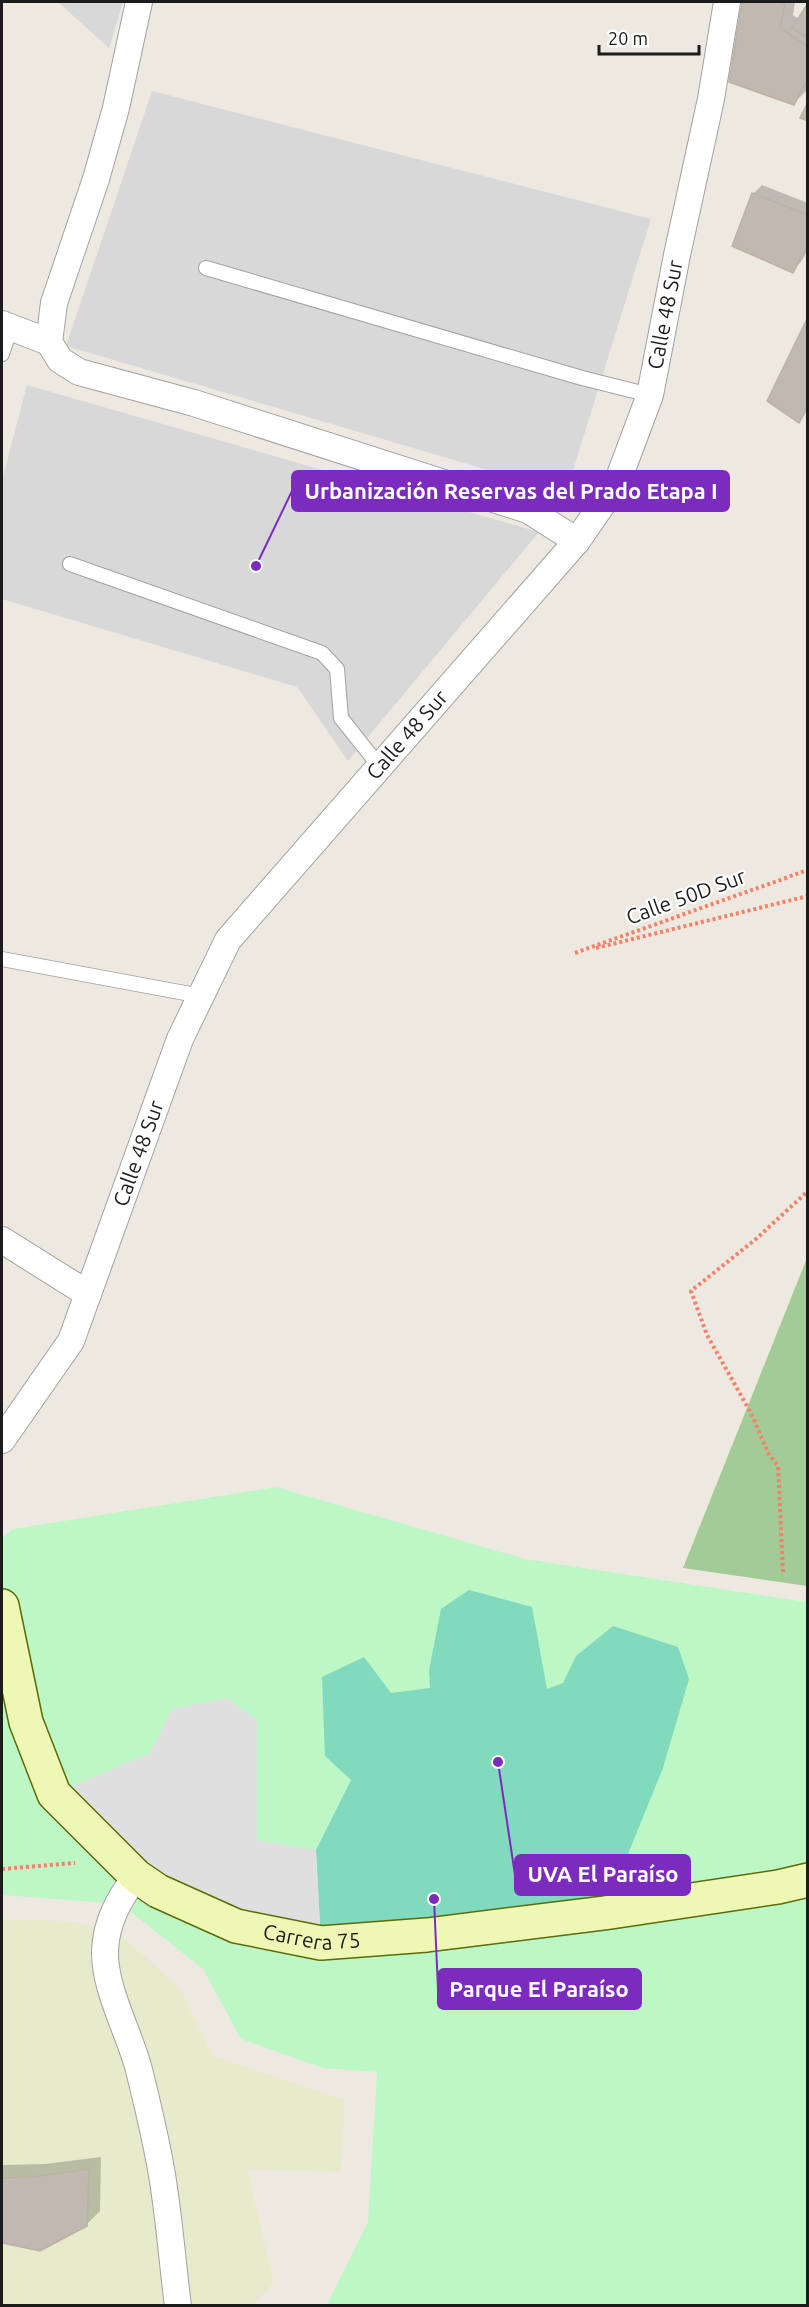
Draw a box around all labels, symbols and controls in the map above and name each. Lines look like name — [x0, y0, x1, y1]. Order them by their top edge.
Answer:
scale bar — [599, 18, 700, 56]
text: 20 m — [608, 28, 648, 48]
street label: Calle 48 Sur — [642, 258, 687, 371]
callout: Urbanización Reservas del Prado Etapa I — [292, 471, 729, 511]
text: Urbanización Reservas del Prado Etapa I — [304, 478, 718, 503]
street label: Calle 48 Sur — [361, 685, 452, 784]
street label: Calle 50D Sur — [623, 863, 749, 929]
street label: Calle 48 Sur — [108, 1097, 168, 1209]
callout: UVA El Paraíso — [515, 1855, 690, 1895]
text: UVA El Paraíso — [527, 1861, 679, 1886]
street label: Carrera 75 — [261, 1919, 361, 1954]
callout: Parque El Paraíso — [438, 1969, 641, 2009]
text: Parque El Paraíso — [449, 1976, 629, 2001]

